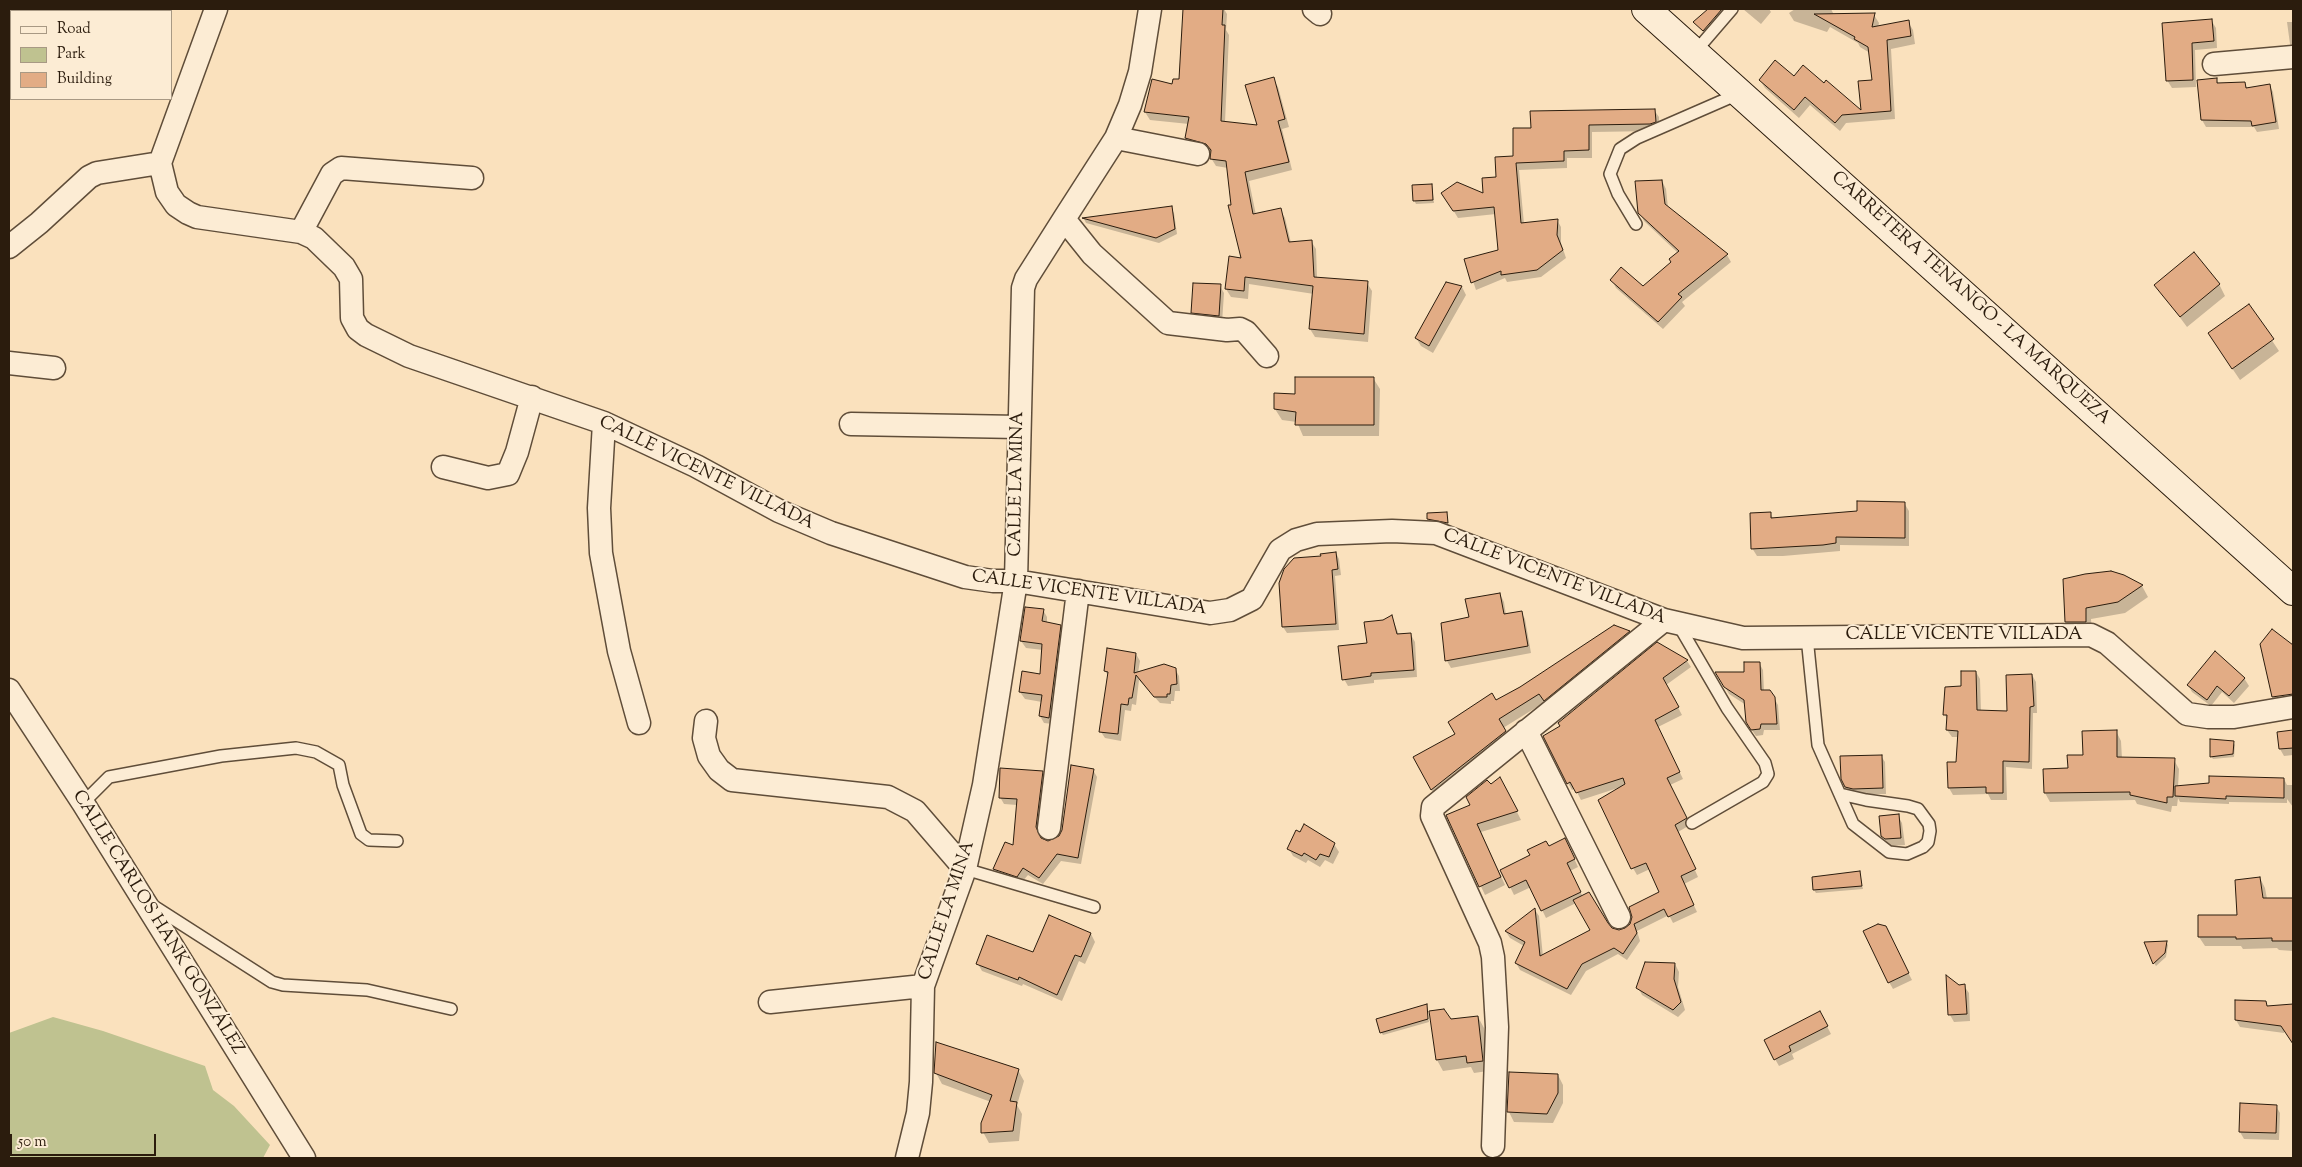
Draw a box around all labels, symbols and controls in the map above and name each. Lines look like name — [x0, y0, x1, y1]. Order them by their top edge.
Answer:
legend — [10, 10, 172, 100]
text: Road — [57, 19, 91, 40]
text: Park — [57, 44, 86, 65]
text: Building — [57, 69, 112, 90]
street label: CARRETERA TENANGO - LA MARQUEZA — [1826, 168, 2114, 430]
street label: CALLE LA MINA — [1006, 411, 1030, 557]
street label: CALLE VICENTE VILLADA — [595, 412, 817, 536]
street label: CALLE VICENTE VILLADA — [1439, 525, 1669, 631]
street label: CALLE VICENTE VILLADA — [970, 567, 1208, 621]
street label: CALLE VICENTE VILLADA — [1845, 625, 2083, 647]
street label: CALLE CARLOS HANK GONZÁLEZ — [66, 787, 248, 1059]
street label: CALLE LA MINA — [915, 839, 981, 983]
scale bar — [12, 1124, 159, 1156]
text: 50 m — [18, 1132, 47, 1153]

